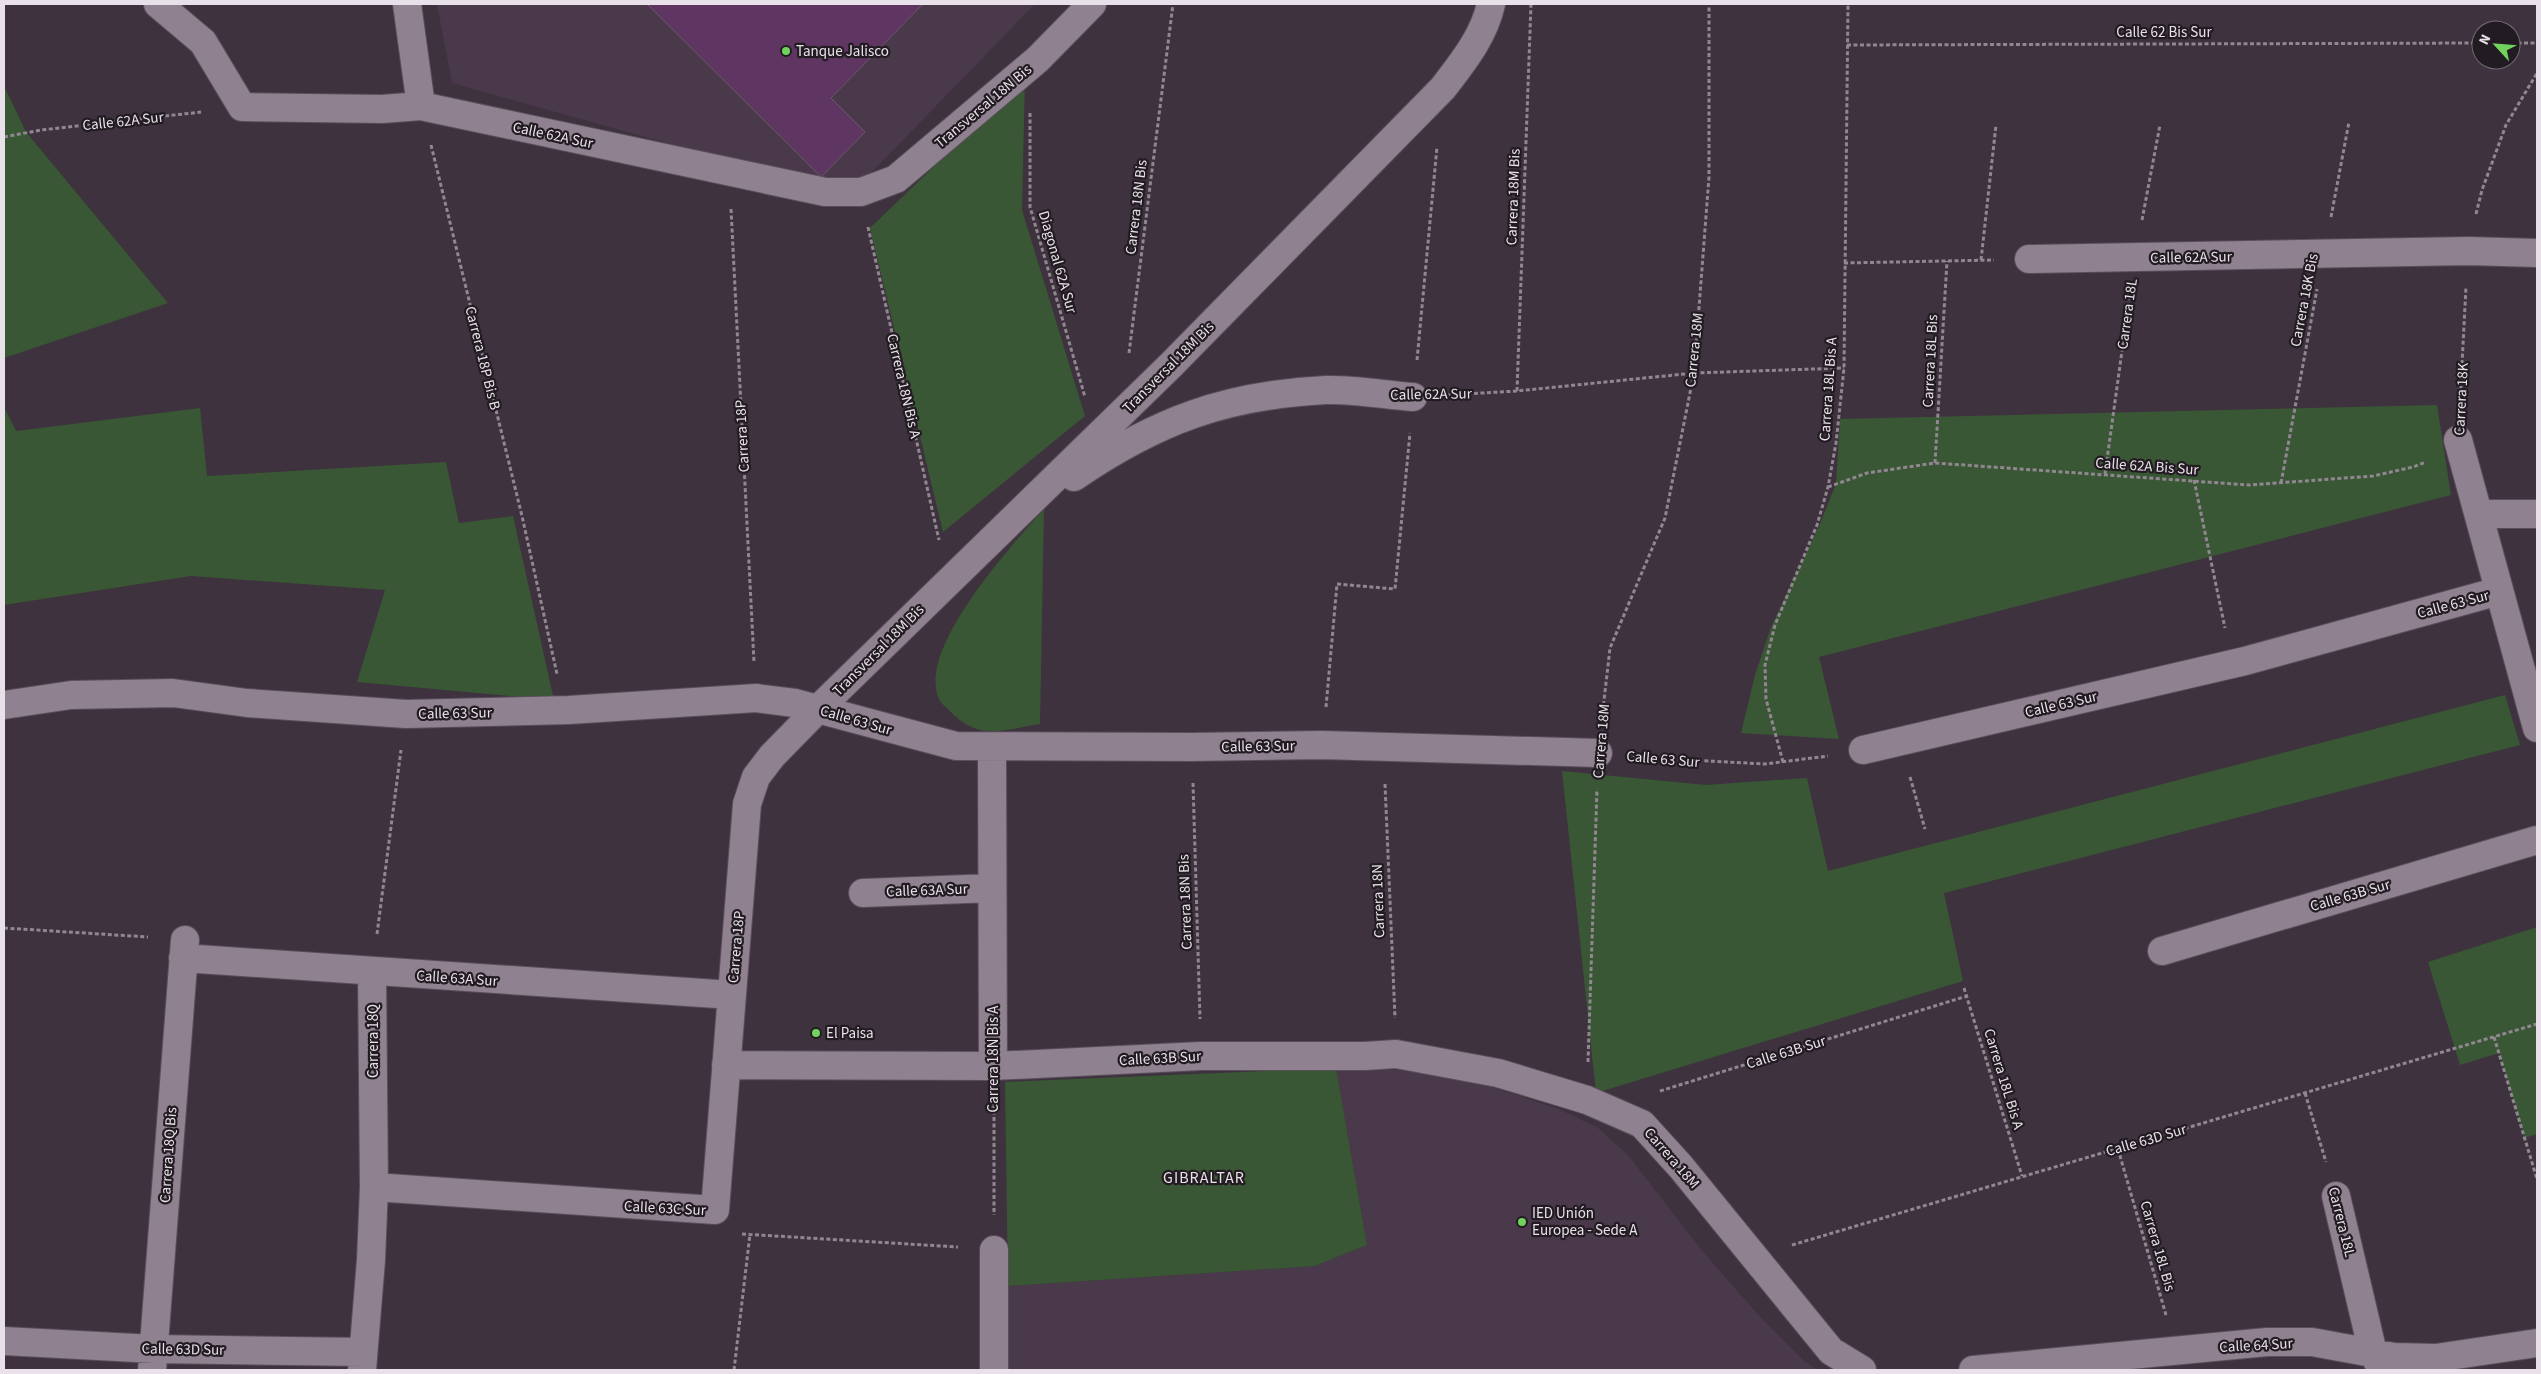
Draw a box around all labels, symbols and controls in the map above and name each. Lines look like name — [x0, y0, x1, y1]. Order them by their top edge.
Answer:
north arrow — [2471, 20, 2521, 70]
street label: Calle 62 Bis Sur — [2116, 22, 2212, 43]
text: N — [2474, 31, 2496, 48]
place label: Tanque Jalisco — [796, 41, 889, 62]
marker: Tanque Jalisco — [780, 45, 792, 57]
street label: Transversal 18N Bis — [930, 59, 1036, 153]
street label: Calle 62A Sur — [81, 107, 166, 136]
street label: Calle 62A Sur — [511, 117, 596, 154]
street label: Carrera 18M Bis — [1501, 148, 1526, 246]
street label: Carrera 18N Bis — [1120, 158, 1153, 256]
street label: Diagonal 62A Sur — [1033, 208, 1082, 317]
street label: Calle 62A Sur — [2150, 246, 2233, 269]
street label: Carrera 18K Bis — [2285, 252, 2324, 349]
street label: Carrera 18L — [2112, 277, 2143, 351]
street label: Carrera 18P Bis B — [459, 304, 506, 412]
street label: Carrera 18M — [1680, 312, 1709, 388]
street label: Carrera 18L Bis — [1918, 314, 1943, 408]
street label: Transversal 18M Bis — [1118, 317, 1219, 418]
street label: Carrera 18N Bis A — [881, 332, 926, 441]
street label: Carrera 18L Bis A — [1814, 335, 1843, 442]
street label: Carrera 18K — [2449, 362, 2474, 436]
street label: Calle 62A Sur — [1390, 383, 1473, 406]
street label: Carrera 18P — [730, 399, 755, 473]
street label: Calle 62A Bis Sur — [2095, 452, 2200, 481]
street label: Calle 63 Sur — [2415, 585, 2492, 624]
street label: Transversal 18M Bis — [828, 600, 929, 701]
street label: Calle 63 Sur — [2023, 686, 2100, 723]
street label: Calle 63 Sur — [818, 700, 895, 741]
street label: Calle 63 Sur — [418, 702, 493, 725]
street label: Carrera 18M — [1588, 703, 1615, 779]
street label: Calle 63 Sur — [1221, 735, 1296, 758]
street label: Calle 63 Sur — [1625, 746, 1701, 773]
street label: Carrera 18N Bis — [1173, 854, 1198, 950]
street label: Carrera 18N — [1367, 864, 1390, 938]
street label: Calle 63B Sur — [2308, 874, 2393, 917]
street label: Calle 63A Sur — [886, 879, 969, 902]
street label: Carrera 18P — [723, 910, 750, 984]
street label: Calle 63A Sur — [416, 965, 499, 992]
street label: Carrera 18Q — [363, 1004, 384, 1078]
street label: Carrera 18N Bis A — [983, 1005, 1004, 1112]
place label: El Paisa — [826, 1023, 874, 1044]
street label: Carrera 18L Bis A — [1978, 1026, 2029, 1133]
marker: El Paisa — [810, 1027, 822, 1039]
street label: Calle 63B Sur — [1744, 1030, 1829, 1075]
street label: Calle 63B Sur — [1118, 1046, 1202, 1071]
street label: Carrera 18Q Bis — [155, 1106, 182, 1204]
street label: Calle 63D Sur — [2103, 1119, 2190, 1162]
street label: Carrera 18M — [1639, 1123, 1704, 1194]
district label: GIBRALTAR — [1163, 1167, 1245, 1189]
street label: Carrera 18L — [2323, 1185, 2360, 1259]
street label: Calle 63C Sur — [623, 1196, 707, 1221]
street label: Carrera 18L Bis — [2135, 1198, 2180, 1294]
place label: IED Unión Europea - Sede A — [1532, 1203, 1638, 1241]
marker: IED Unión Europea - Sede A — [1516, 1216, 1528, 1228]
street label: Calle 64 Sur — [2219, 1333, 2294, 1358]
street label: Calle 63D Sur — [141, 1338, 225, 1361]

